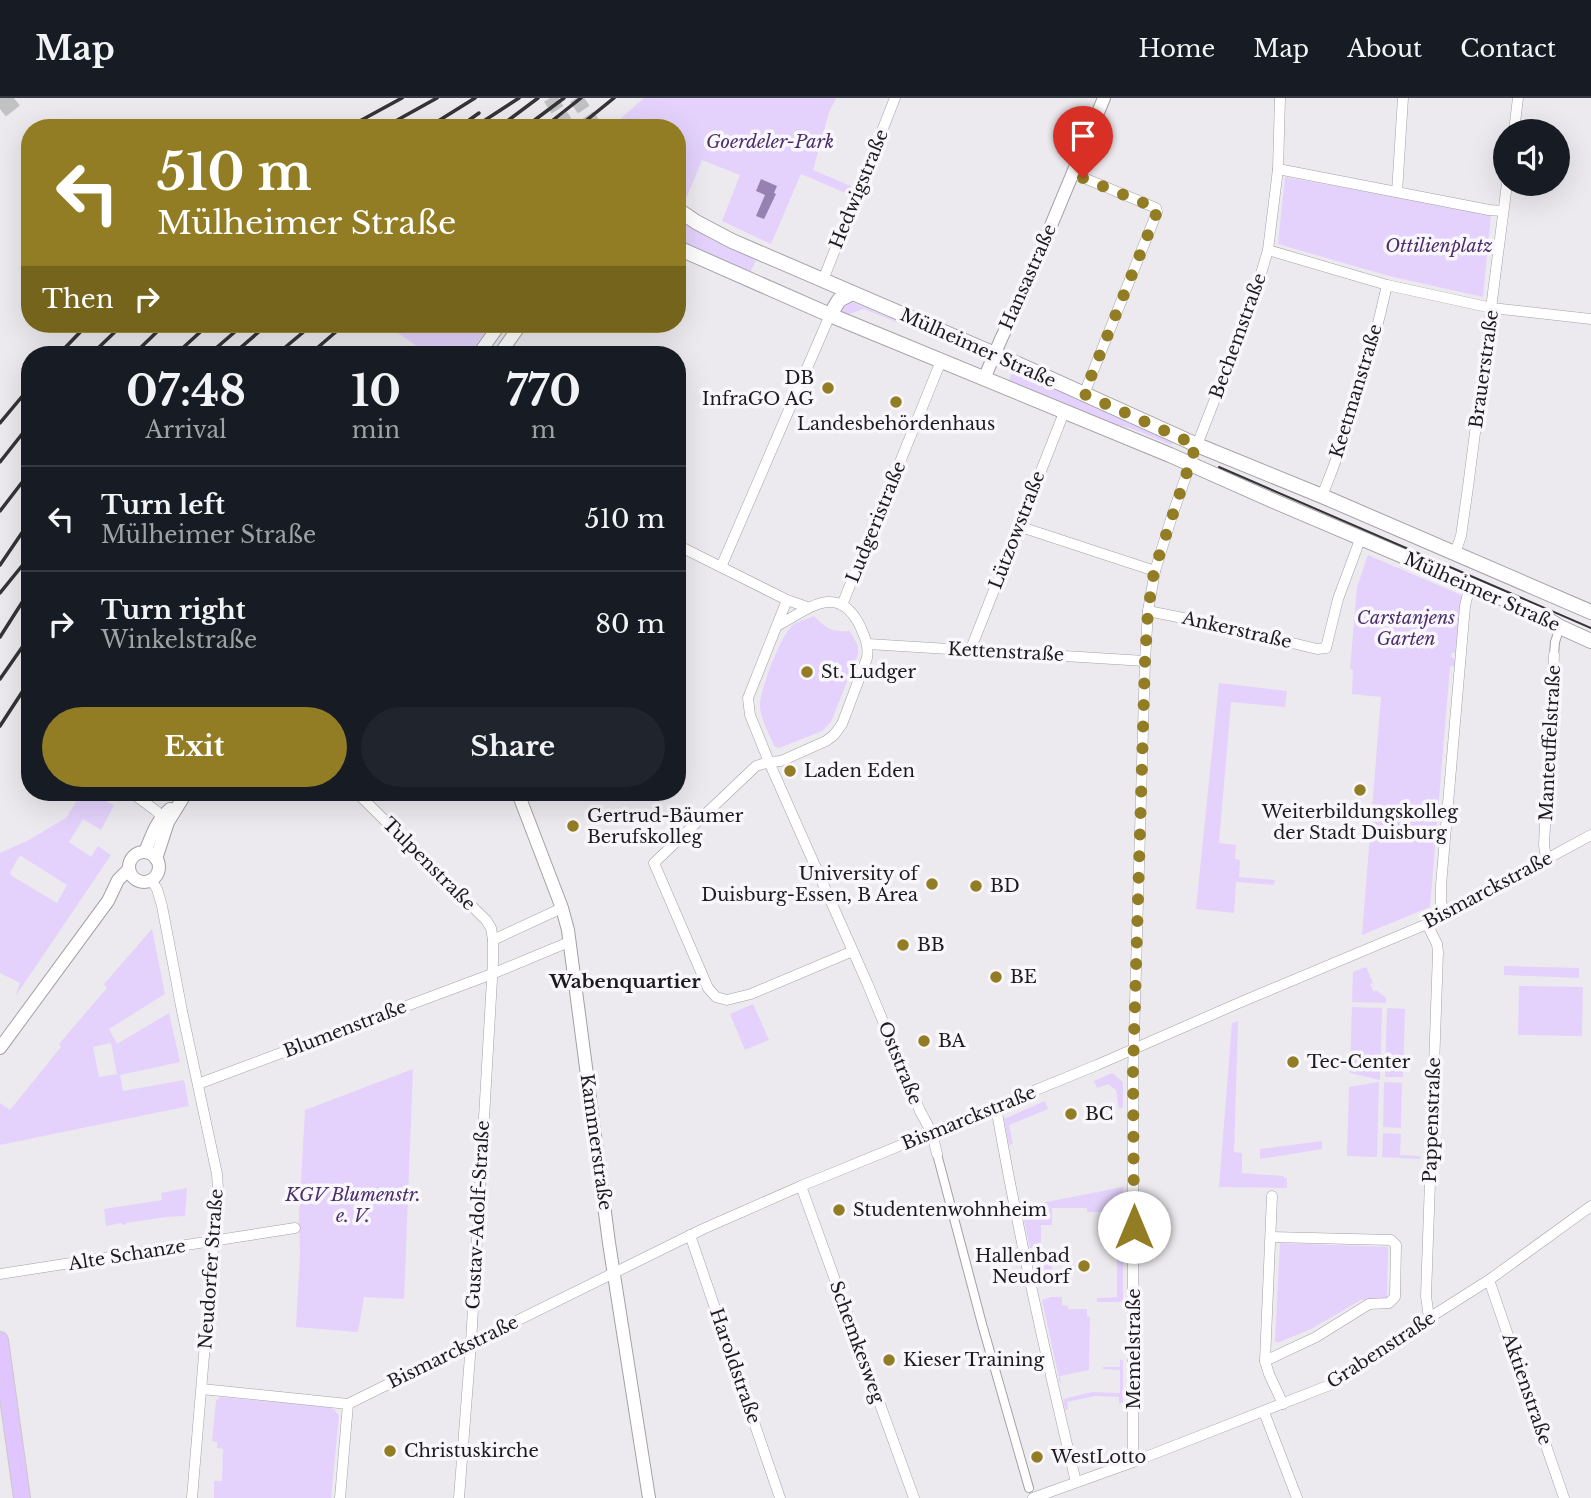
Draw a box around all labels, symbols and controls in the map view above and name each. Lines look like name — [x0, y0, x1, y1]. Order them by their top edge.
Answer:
text: Map — [35, 28, 115, 69]
text: Home — [1139, 34, 1215, 63]
text: Map — [1253, 34, 1309, 63]
text: About — [1347, 34, 1422, 63]
text: Contact — [1460, 34, 1556, 63]
pin — [1053, 106, 1113, 178]
icon: arrive — [1064, 117, 1102, 155]
map controls — [1493, 119, 1570, 196]
button: sound — [1493, 119, 1570, 196]
street label: Hedwigstraße — [825, 126, 893, 252]
park label: Goerdeler-Park — [706, 131, 834, 153]
text: 510 m — [157, 142, 312, 203]
icon: left — [42, 147, 133, 238]
text: Mülheimer Straße — [157, 203, 456, 243]
street label: Hansastraße — [995, 221, 1061, 333]
park label: Ottilienplatz — [1385, 235, 1493, 257]
street label: Bechemstraße — [1205, 270, 1271, 402]
icon: right — [128, 280, 166, 318]
text: Then — [42, 283, 114, 315]
street label: Mülheimer Straße — [897, 304, 1059, 392]
street label: Brauerstraße — [1465, 308, 1503, 430]
street label: Keetmanstraße — [1325, 321, 1387, 461]
text: 07:48 — [126, 365, 246, 417]
text: 10 — [351, 365, 401, 417]
text: 770 — [506, 365, 581, 417]
place label: DB InfraGO AG — [702, 367, 814, 410]
marker: DB InfraGO AG — [820, 380, 836, 396]
marker: Landesbehördenhaus — [888, 394, 904, 410]
place label: Landesbehördenhaus — [797, 413, 995, 435]
text: Arrival — [145, 416, 227, 444]
text: min — [352, 416, 400, 444]
text: m — [531, 416, 556, 444]
street label: Ludgeristraße — [842, 458, 910, 586]
street label: Lützowstraße — [984, 468, 1050, 592]
text: Turn left — [101, 489, 225, 521]
icon: left — [42, 500, 80, 538]
text: 510 m — [585, 503, 665, 535]
text: Mülheimer Straße — [101, 521, 316, 549]
street label: Mülheimer Straße — [1401, 548, 1563, 636]
text: Turn right — [101, 594, 246, 626]
icon: right — [42, 605, 80, 643]
street label: Ankerstraße — [1179, 606, 1294, 653]
park label: Carstanjens Garten — [1357, 607, 1455, 650]
text: 80 m — [595, 608, 665, 640]
text: Winkelstraße — [101, 626, 257, 654]
street label: Kettenstraße — [947, 638, 1065, 666]
place label: St. Ludger — [821, 661, 917, 683]
marker: St. Ludger — [799, 664, 815, 680]
street label: Manteuffelstraße — [1535, 664, 1565, 822]
button: Exit — [42, 707, 347, 787]
button: Share — [361, 707, 665, 787]
place label: Laden Eden — [804, 760, 915, 782]
marker: Laden Eden — [782, 763, 798, 779]
marker: Weiterbildungskolleg der Stadt Duisburg — [1352, 782, 1368, 798]
place label: Weiterbildungskolleg der Stadt Duisburg — [1261, 801, 1458, 844]
place label: Gertrud-Bäumer Berufskolleg — [587, 805, 744, 848]
street label: Tulpenstraße — [378, 813, 480, 915]
marker: Gertrud-Bäumer Berufskolleg — [565, 818, 581, 834]
street label: Bismarckstraße — [1420, 847, 1556, 933]
place label: University of Duisburg-Essen, B Area — [701, 863, 921, 906]
place label: BD — [990, 875, 1020, 897]
marker: University of Duisburg-Essen, B Area — [924, 876, 940, 892]
marker: BD — [968, 878, 984, 894]
place label: BB — [917, 934, 945, 956]
marker: BB — [895, 937, 911, 953]
place label: BE — [1010, 966, 1037, 988]
marker: BE — [988, 969, 1004, 985]
district label: Wabenquartier — [548, 970, 701, 993]
street label: Blumenstraße — [280, 995, 410, 1063]
street label: Oststraße — [873, 1018, 927, 1108]
place label: BA — [938, 1030, 967, 1052]
marker: BA — [916, 1033, 932, 1049]
place label: Tec-Center — [1307, 1051, 1411, 1073]
marker: Tec-Center — [1285, 1054, 1301, 1070]
street label: Pappenstraße — [1419, 1057, 1445, 1183]
street label: Kammerstraße — [576, 1072, 616, 1212]
street label: Bismarckstraße — [899, 1081, 1039, 1155]
place label: BC — [1085, 1103, 1113, 1125]
marker: BC — [1063, 1106, 1079, 1122]
street label: Gustav-Adolf-Straße — [462, 1120, 494, 1310]
park label: KGV Blumenstr. e. V. — [284, 1184, 421, 1227]
street label: Neudorfer Straße — [194, 1188, 228, 1350]
position arrow — [1097, 1190, 1171, 1264]
place label: Studentenwohnheim — [853, 1199, 1047, 1221]
marker: Studentenwohnheim — [831, 1202, 847, 1218]
street label: Alte Schanze — [66, 1235, 187, 1275]
place label: Hallenbad Neudorf — [975, 1245, 1073, 1288]
marker: Hallenbad Neudorf — [1076, 1258, 1092, 1274]
street label: Schemkesweg — [825, 1278, 889, 1406]
street label: Memelstraße — [1123, 1288, 1145, 1410]
street label: Haroldstraße — [705, 1305, 765, 1427]
street label: Grabenstraße — [1323, 1307, 1439, 1393]
street label: Bismarckstraße — [384, 1311, 522, 1393]
street label: Aktienstraße — [1497, 1329, 1556, 1448]
place label: Kieser Training — [903, 1349, 1044, 1371]
marker: Kieser Training — [881, 1352, 897, 1368]
place label: Christuskirche — [404, 1440, 539, 1462]
marker: Christuskirche — [382, 1443, 398, 1459]
place label: WestLotto — [1050, 1446, 1146, 1468]
marker: WestLotto — [1029, 1449, 1045, 1465]

